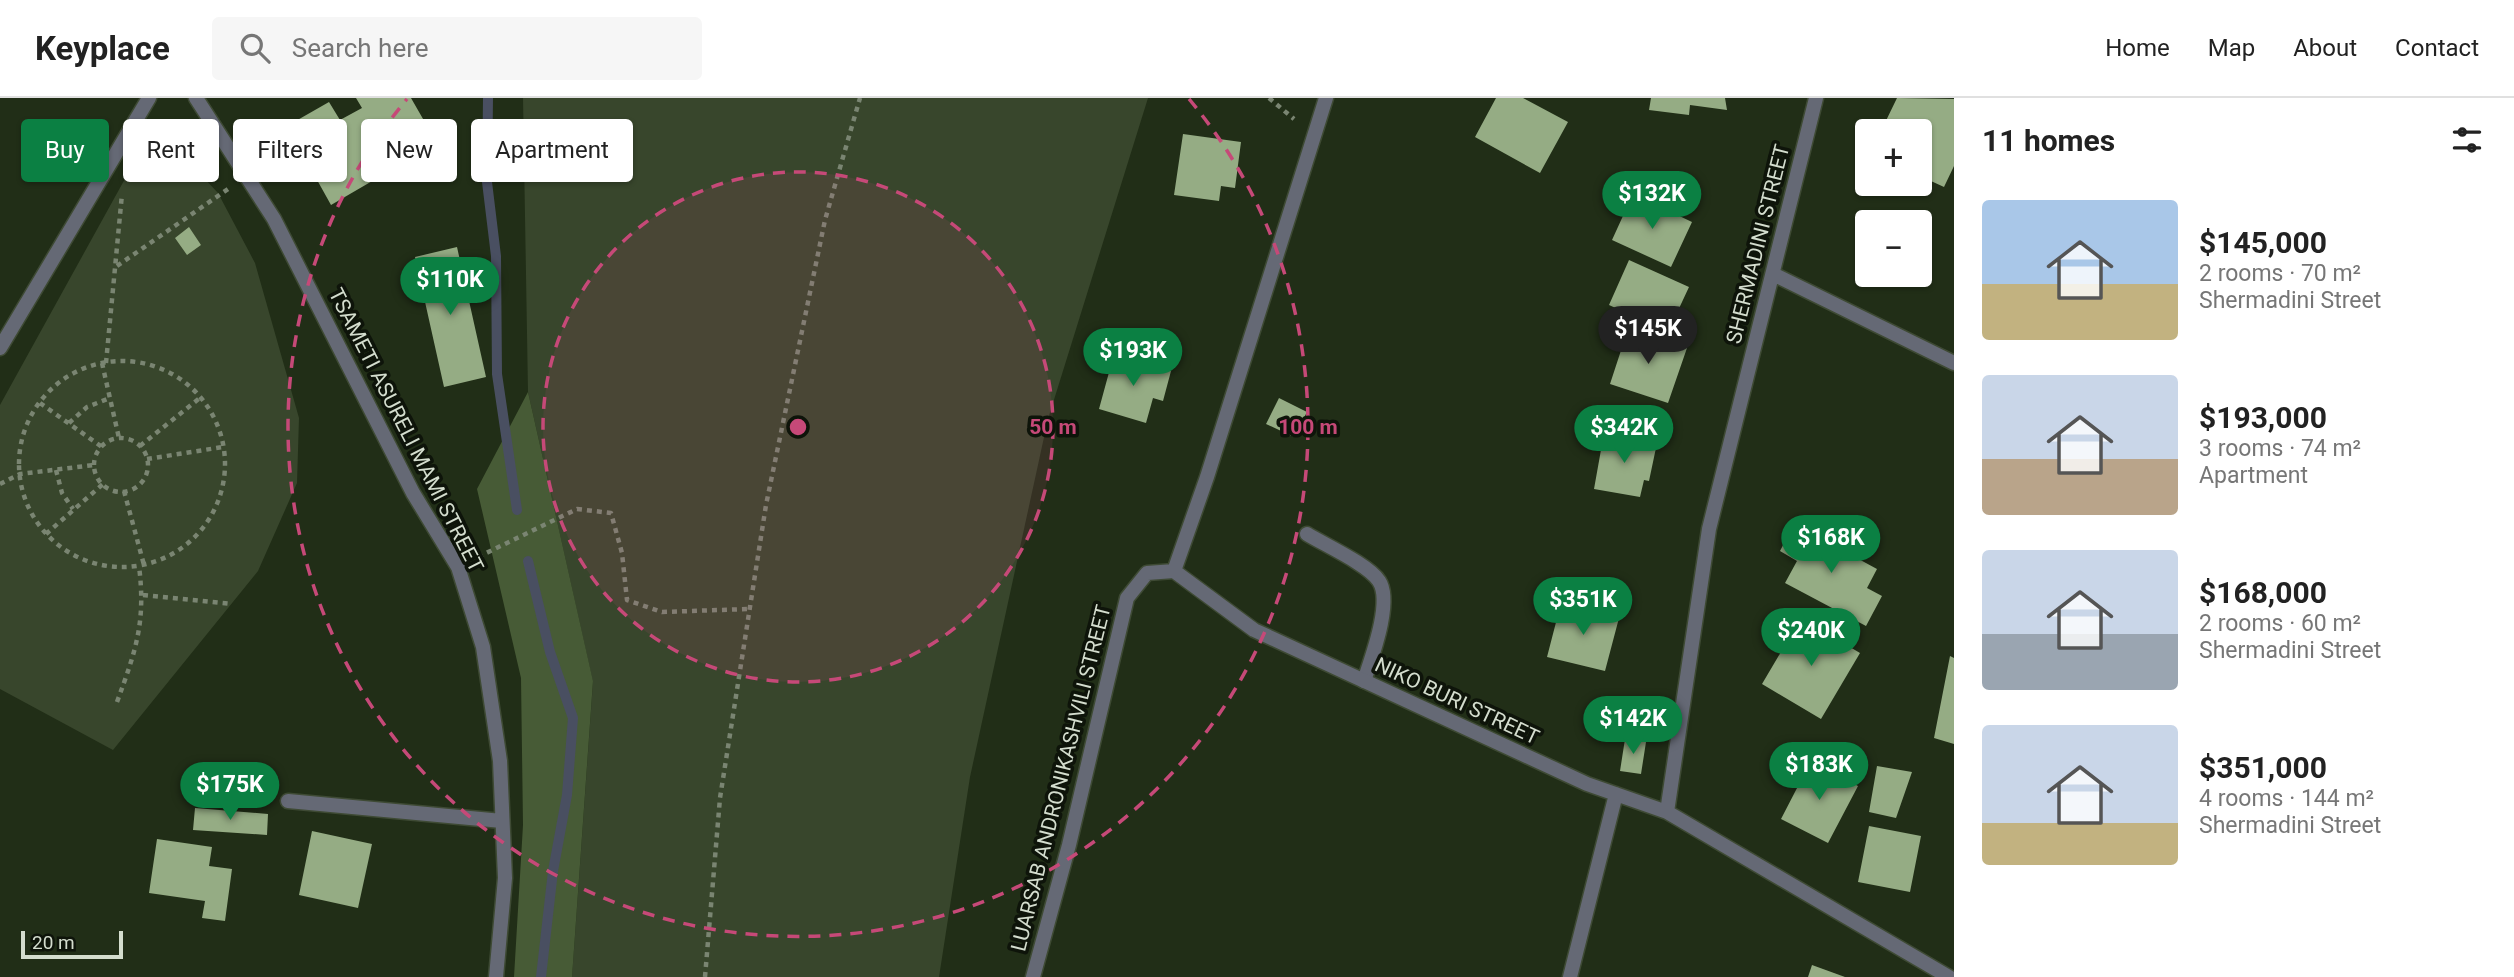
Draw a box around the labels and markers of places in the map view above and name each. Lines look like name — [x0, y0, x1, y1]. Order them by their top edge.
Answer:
pin: $132K — [1603, 172, 1701, 231]
pin: $110K — [401, 258, 499, 317]
pin: $145K — [1599, 306, 1697, 366]
pin: $193K — [1084, 328, 1182, 388]
pin: $342K — [1575, 406, 1673, 465]
centre of rings — [786, 415, 810, 439]
pin: $168K — [1782, 516, 1880, 575]
pin: $351K — [1534, 578, 1632, 637]
pin: $240K — [1762, 608, 1860, 668]
pin: $142K — [1584, 696, 1682, 756]
pin: $183K — [1770, 742, 1868, 802]
pin: $175K — [181, 762, 279, 822]

